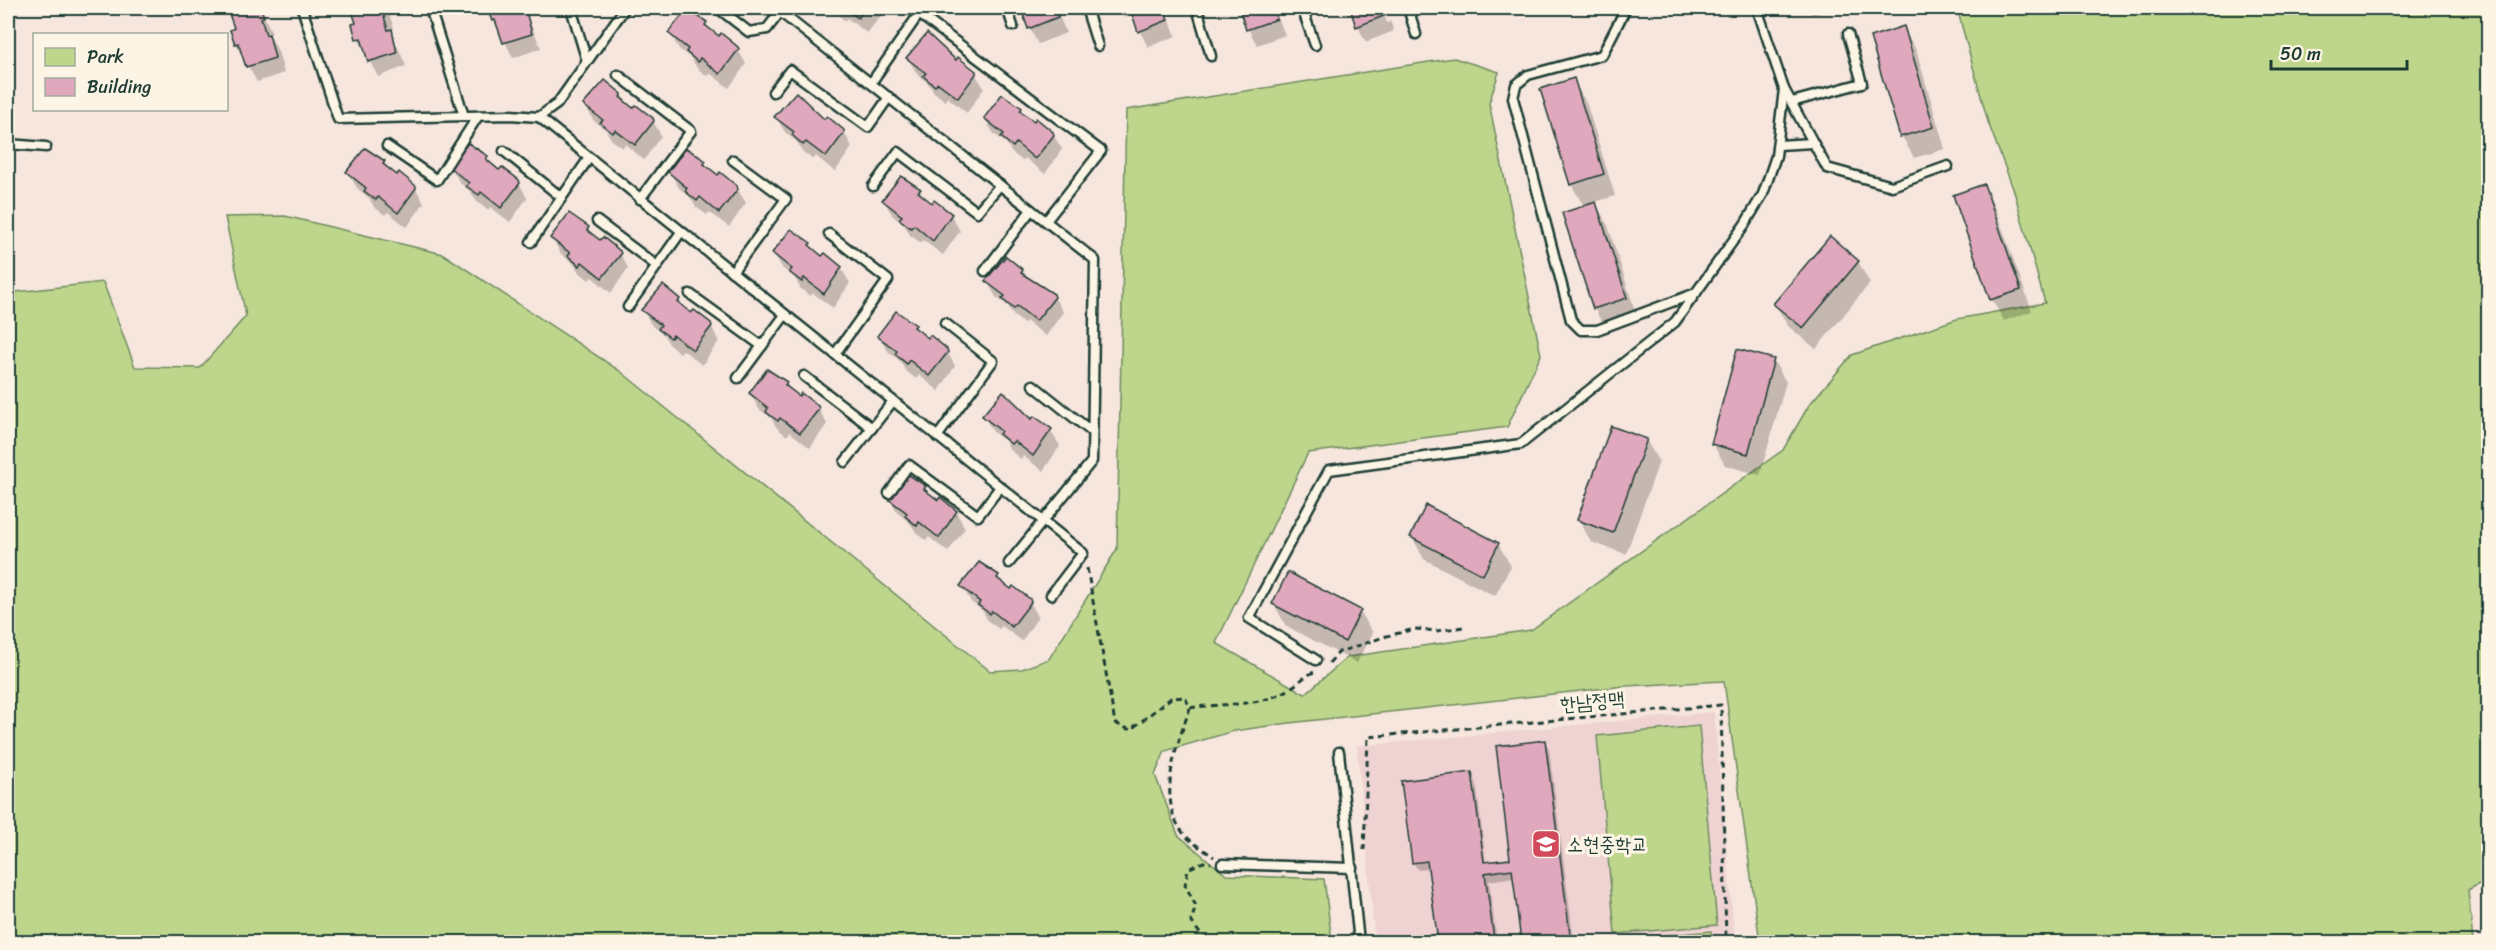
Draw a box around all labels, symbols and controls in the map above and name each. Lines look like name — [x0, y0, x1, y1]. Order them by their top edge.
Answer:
legend — [33, 33, 228, 111]
scale bar — [2271, 33, 2408, 71]
text: 50 m — [2280, 38, 2321, 70]
text: Park — [87, 41, 124, 73]
text: Building — [87, 71, 151, 103]
street label: 한남정맥 — [1558, 681, 1626, 722]
place label: 소현중학교 — [1567, 827, 1647, 862]
school or university icon: 소현중학교 — [1530, 828, 1562, 860]

